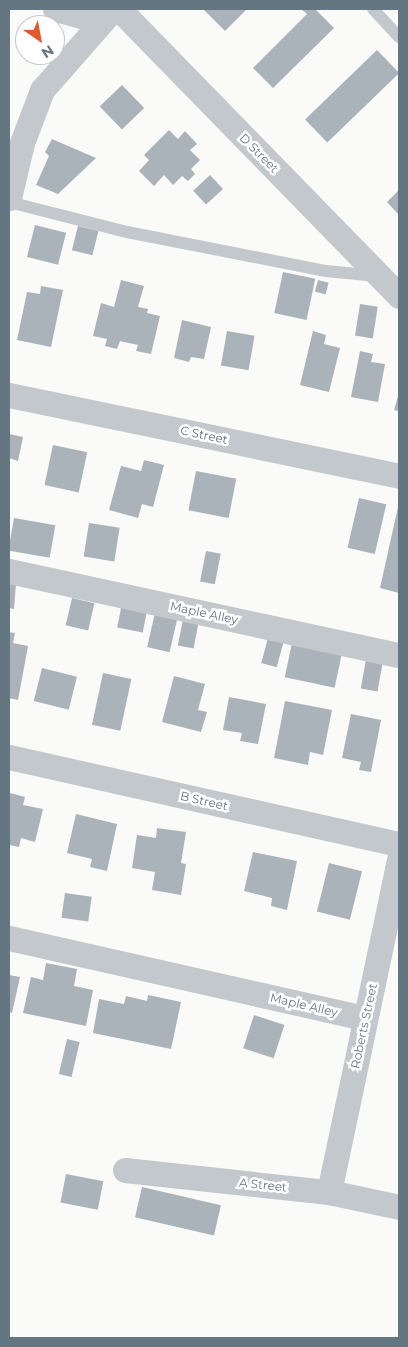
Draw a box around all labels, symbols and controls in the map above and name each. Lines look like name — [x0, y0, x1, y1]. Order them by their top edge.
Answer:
north arrow — [15, 15, 65, 65]
text: N — [38, 41, 57, 62]
street label: D Street — [236, 130, 282, 176]
street label: C Street — [179, 423, 229, 447]
street label: Maple Alley — [169, 599, 239, 627]
street label: B Street — [179, 789, 229, 813]
street label: Roberts Street — [348, 982, 380, 1070]
street label: Maple Alley — [269, 990, 339, 1020]
street label: A Street — [238, 1175, 288, 1195]

